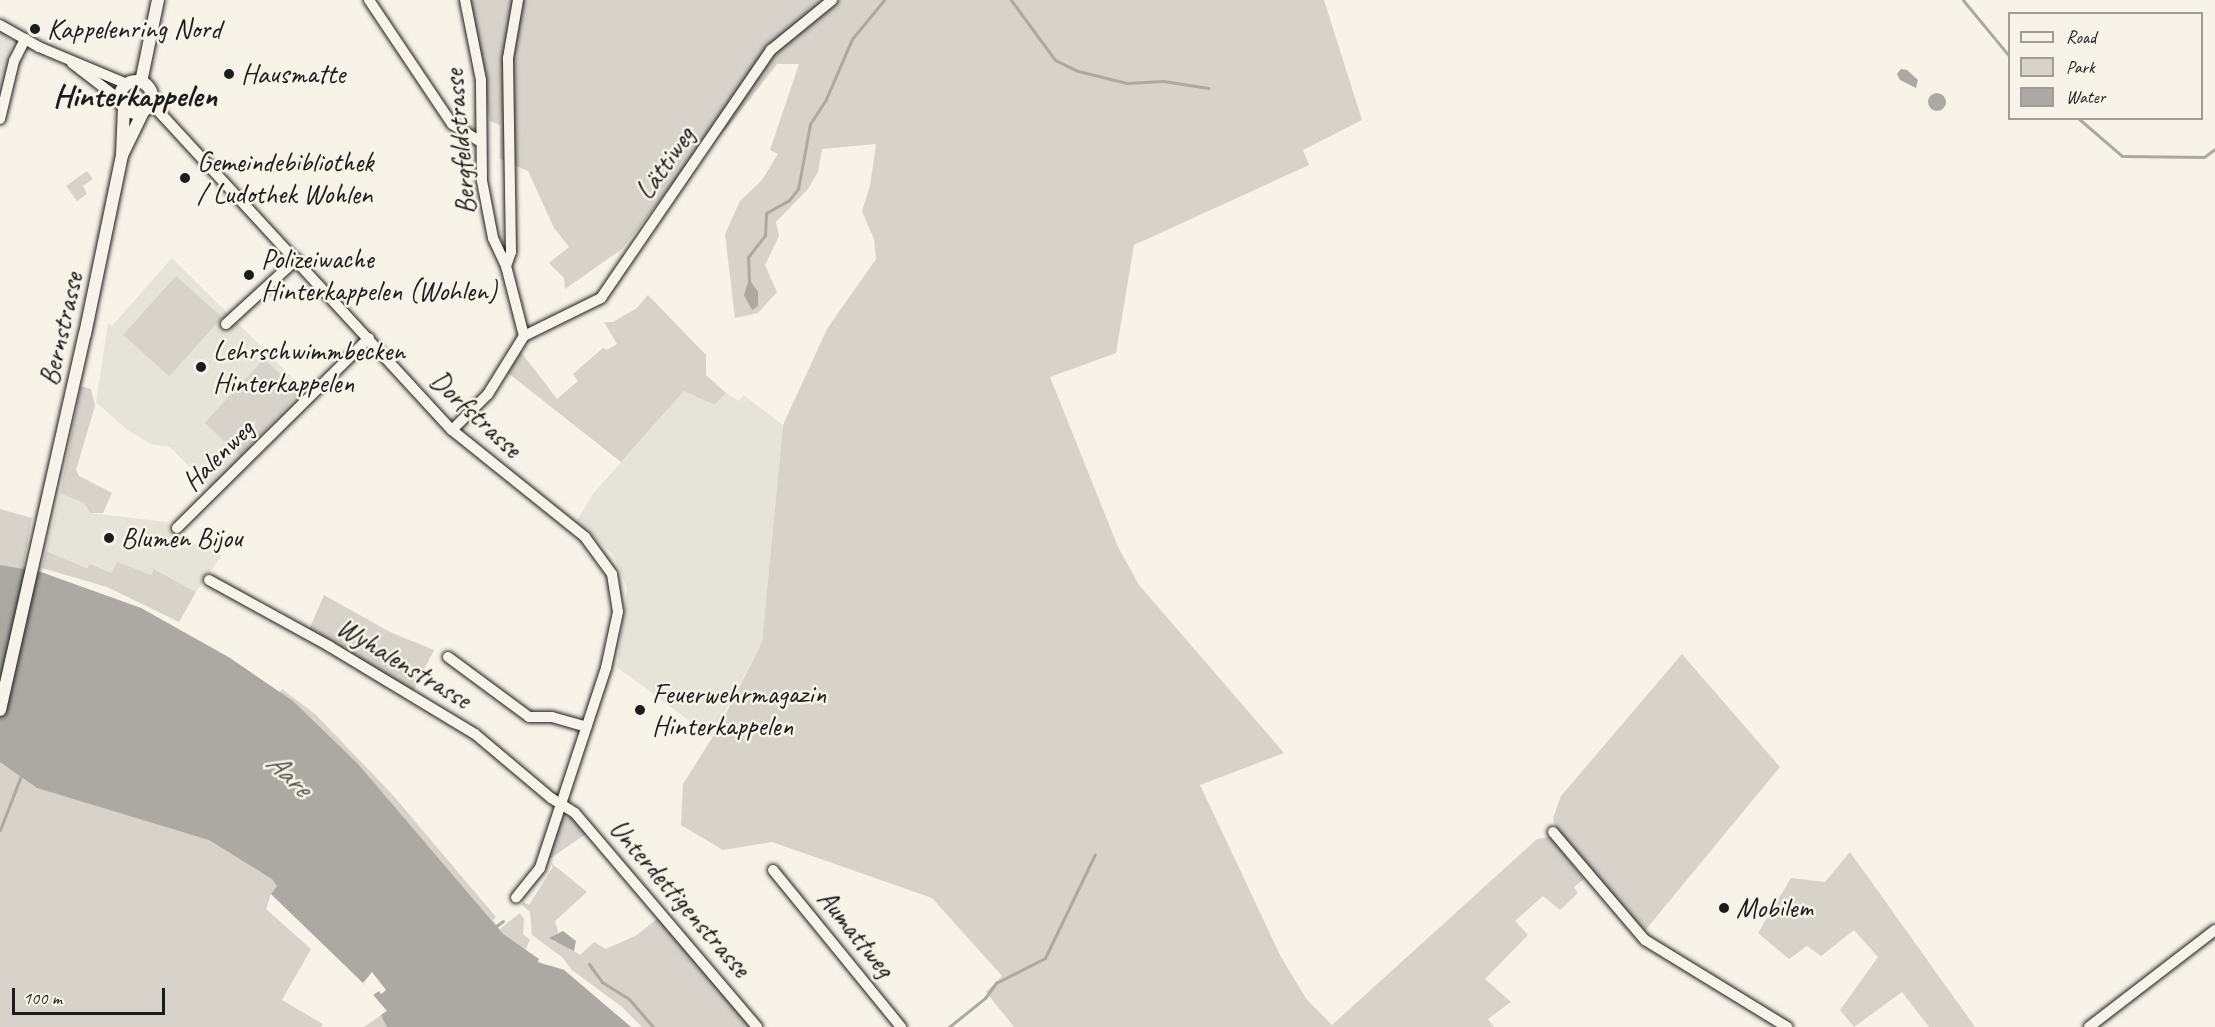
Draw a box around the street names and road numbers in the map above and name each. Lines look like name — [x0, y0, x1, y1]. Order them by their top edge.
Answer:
street label: Bergfeldstrasse — [437, 68, 483, 216]
street label: Lättiweg — [628, 120, 702, 206]
street label: Bernstrasse — [32, 269, 90, 389]
street label: Dorfstrasse — [423, 363, 529, 465]
street label: Halenweg — [175, 412, 261, 498]
street label: Wyhalenstrasse — [331, 610, 477, 716]
street label: Unterdettigenstrasse — [602, 812, 758, 984]
street label: Aumattweg — [811, 882, 901, 984]

